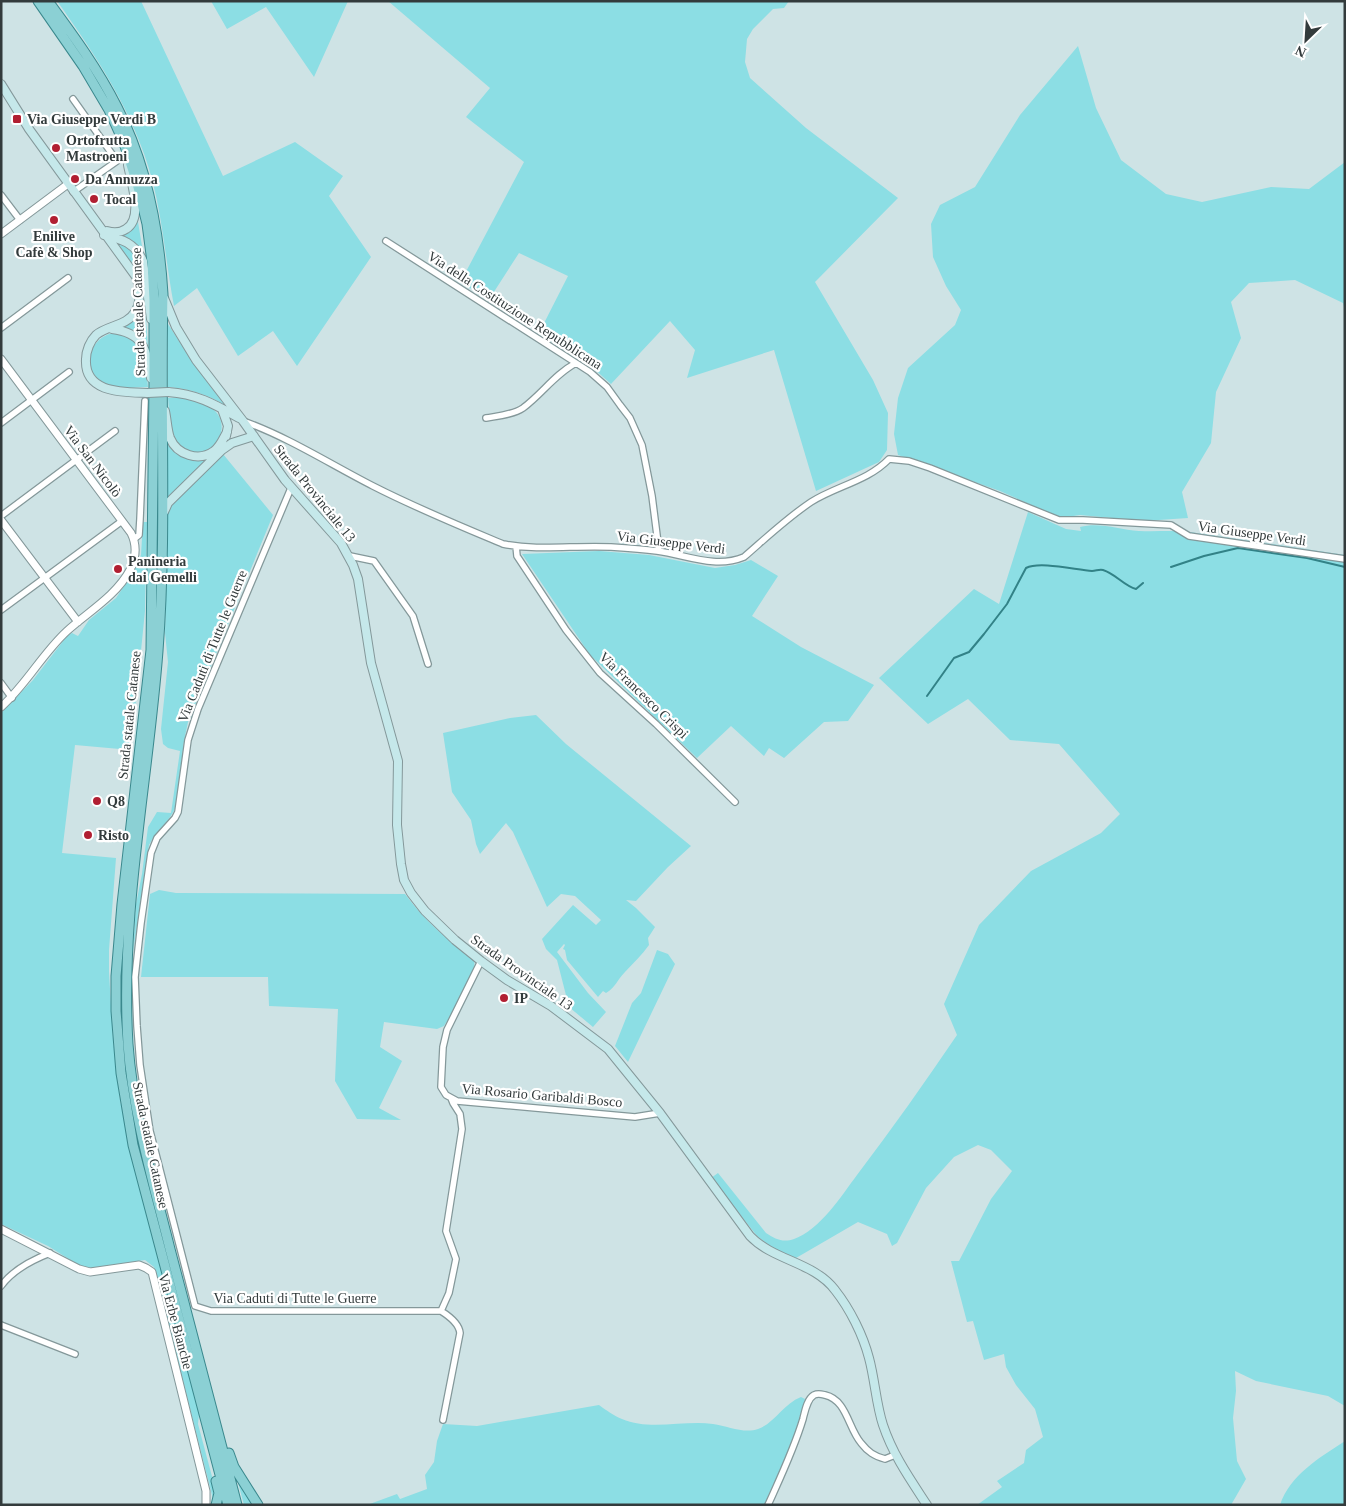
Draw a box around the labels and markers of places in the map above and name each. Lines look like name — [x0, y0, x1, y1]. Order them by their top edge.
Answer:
place label: Via Giuseppe Verdi B — [27, 112, 156, 127]
marker: Via Giuseppe Verdi B — [11, 113, 23, 125]
place label: Ortofrutta Mastroeni — [66, 133, 130, 164]
marker: Ortofrutta Mastroeni — [50, 142, 62, 154]
place label: Da Annuzza — [85, 172, 158, 187]
marker: Da Annuzza — [69, 173, 81, 185]
place label: Tocal — [104, 192, 136, 207]
marker: Tocal — [88, 193, 100, 205]
marker: Enilive Cafè & Shop — [48, 214, 60, 226]
place label: Enilive Cafè & Shop — [15, 229, 93, 260]
place label: Panineria dai Gemelli — [128, 554, 197, 585]
marker: Panineria dai Gemelli — [112, 563, 124, 575]
place label: Q8 — [107, 794, 125, 809]
marker: Q8 — [91, 795, 103, 807]
place label: Risto — [98, 828, 129, 843]
marker: Risto — [82, 829, 94, 841]
place label: IP — [514, 991, 528, 1006]
marker: IP — [498, 992, 510, 1004]

